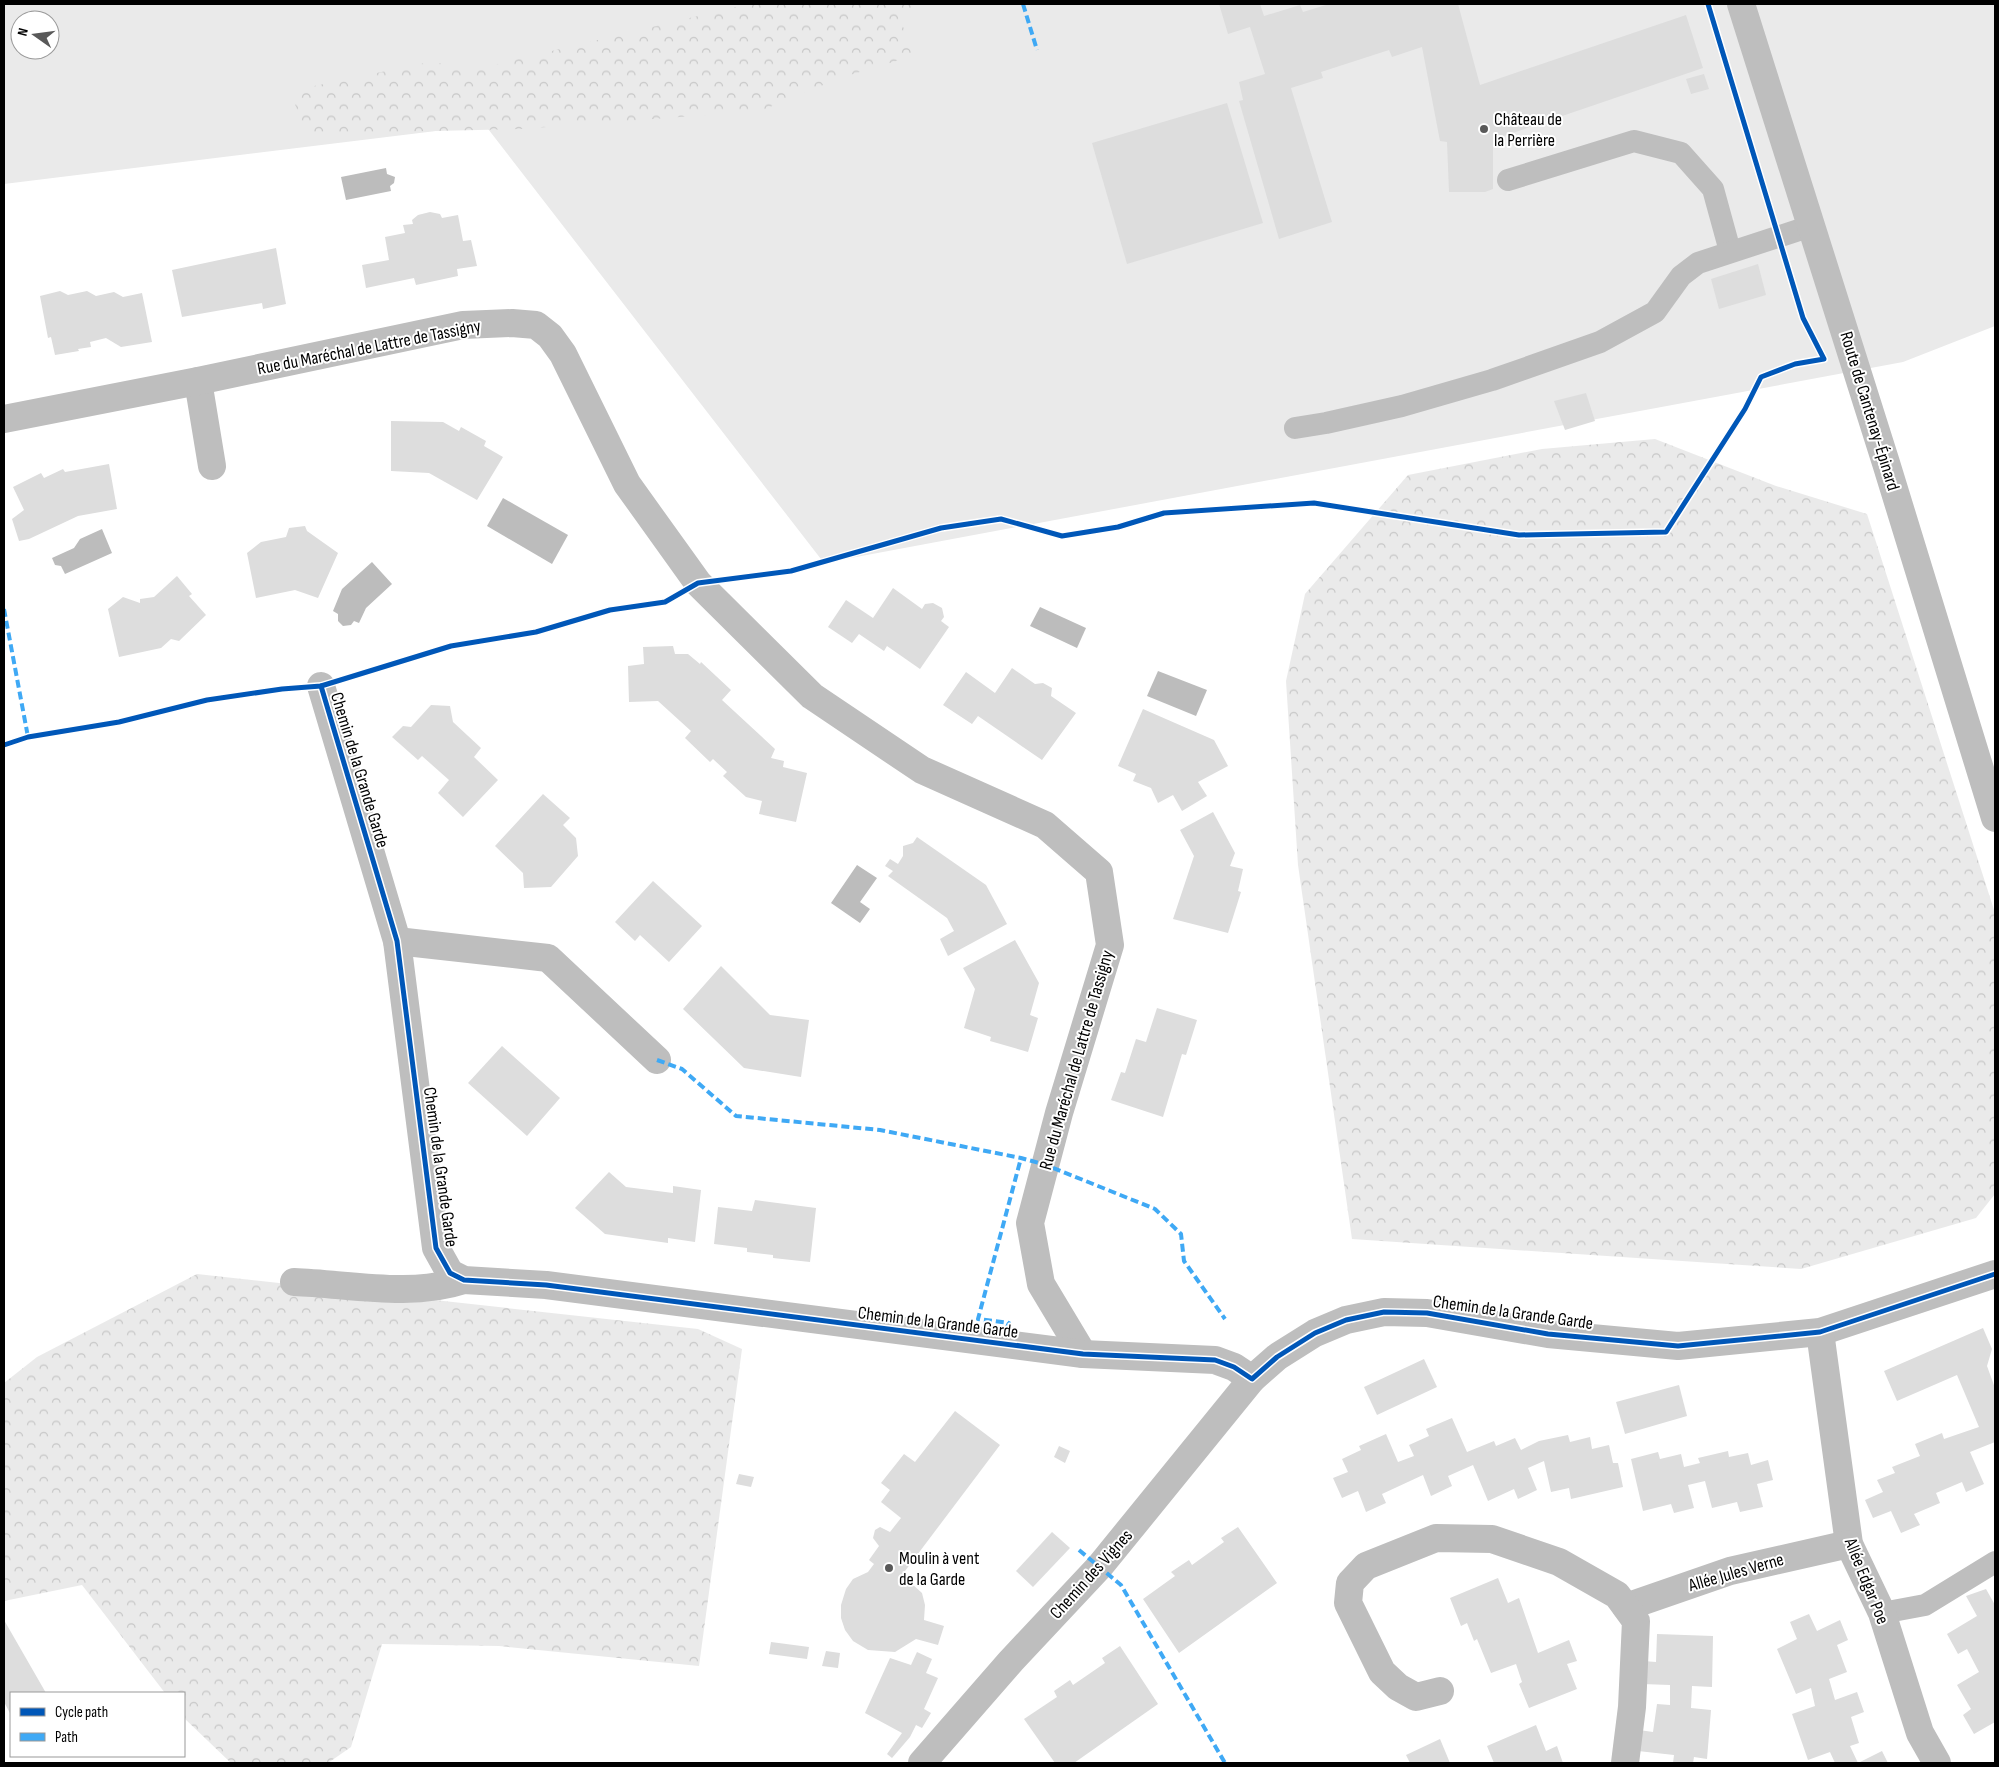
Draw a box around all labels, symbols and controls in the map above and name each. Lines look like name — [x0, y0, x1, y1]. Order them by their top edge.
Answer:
north arrow — [10, 10, 60, 60]
text: N — [14, 26, 32, 38]
place label: Château de la Perrière — [1494, 109, 1562, 151]
marker: Château de la Perrière — [1478, 123, 1490, 135]
street label: Rue du Maréchal de Lattre de Tassigny — [256, 315, 483, 379]
street label: Route de Cantenay-Épinard — [1835, 329, 1904, 493]
street label: Chemin de la Grande Garde — [326, 690, 393, 850]
street label: Rue du Maréchal de Lattre de Tassigny — [1035, 948, 1118, 1172]
street label: Chemin de la Grande Garde — [419, 1086, 462, 1248]
street label: Chemin de la Grande Garde — [1432, 1291, 1594, 1334]
street label: Chemin de la Grande Garde — [857, 1302, 1019, 1343]
street label: Chemin des Vignes — [1046, 1525, 1137, 1623]
street label: Allée Edgar Poe — [1839, 1534, 1893, 1627]
place label: Moulin à vent de la Garde — [899, 1548, 980, 1590]
street label: Allée Jules Verne — [1685, 1549, 1786, 1596]
marker: Moulin à vent de la Garde — [883, 1562, 895, 1574]
legend — [10, 1692, 185, 1757]
text: Cycle path — [55, 1703, 108, 1722]
text: Path — [55, 1728, 78, 1747]

